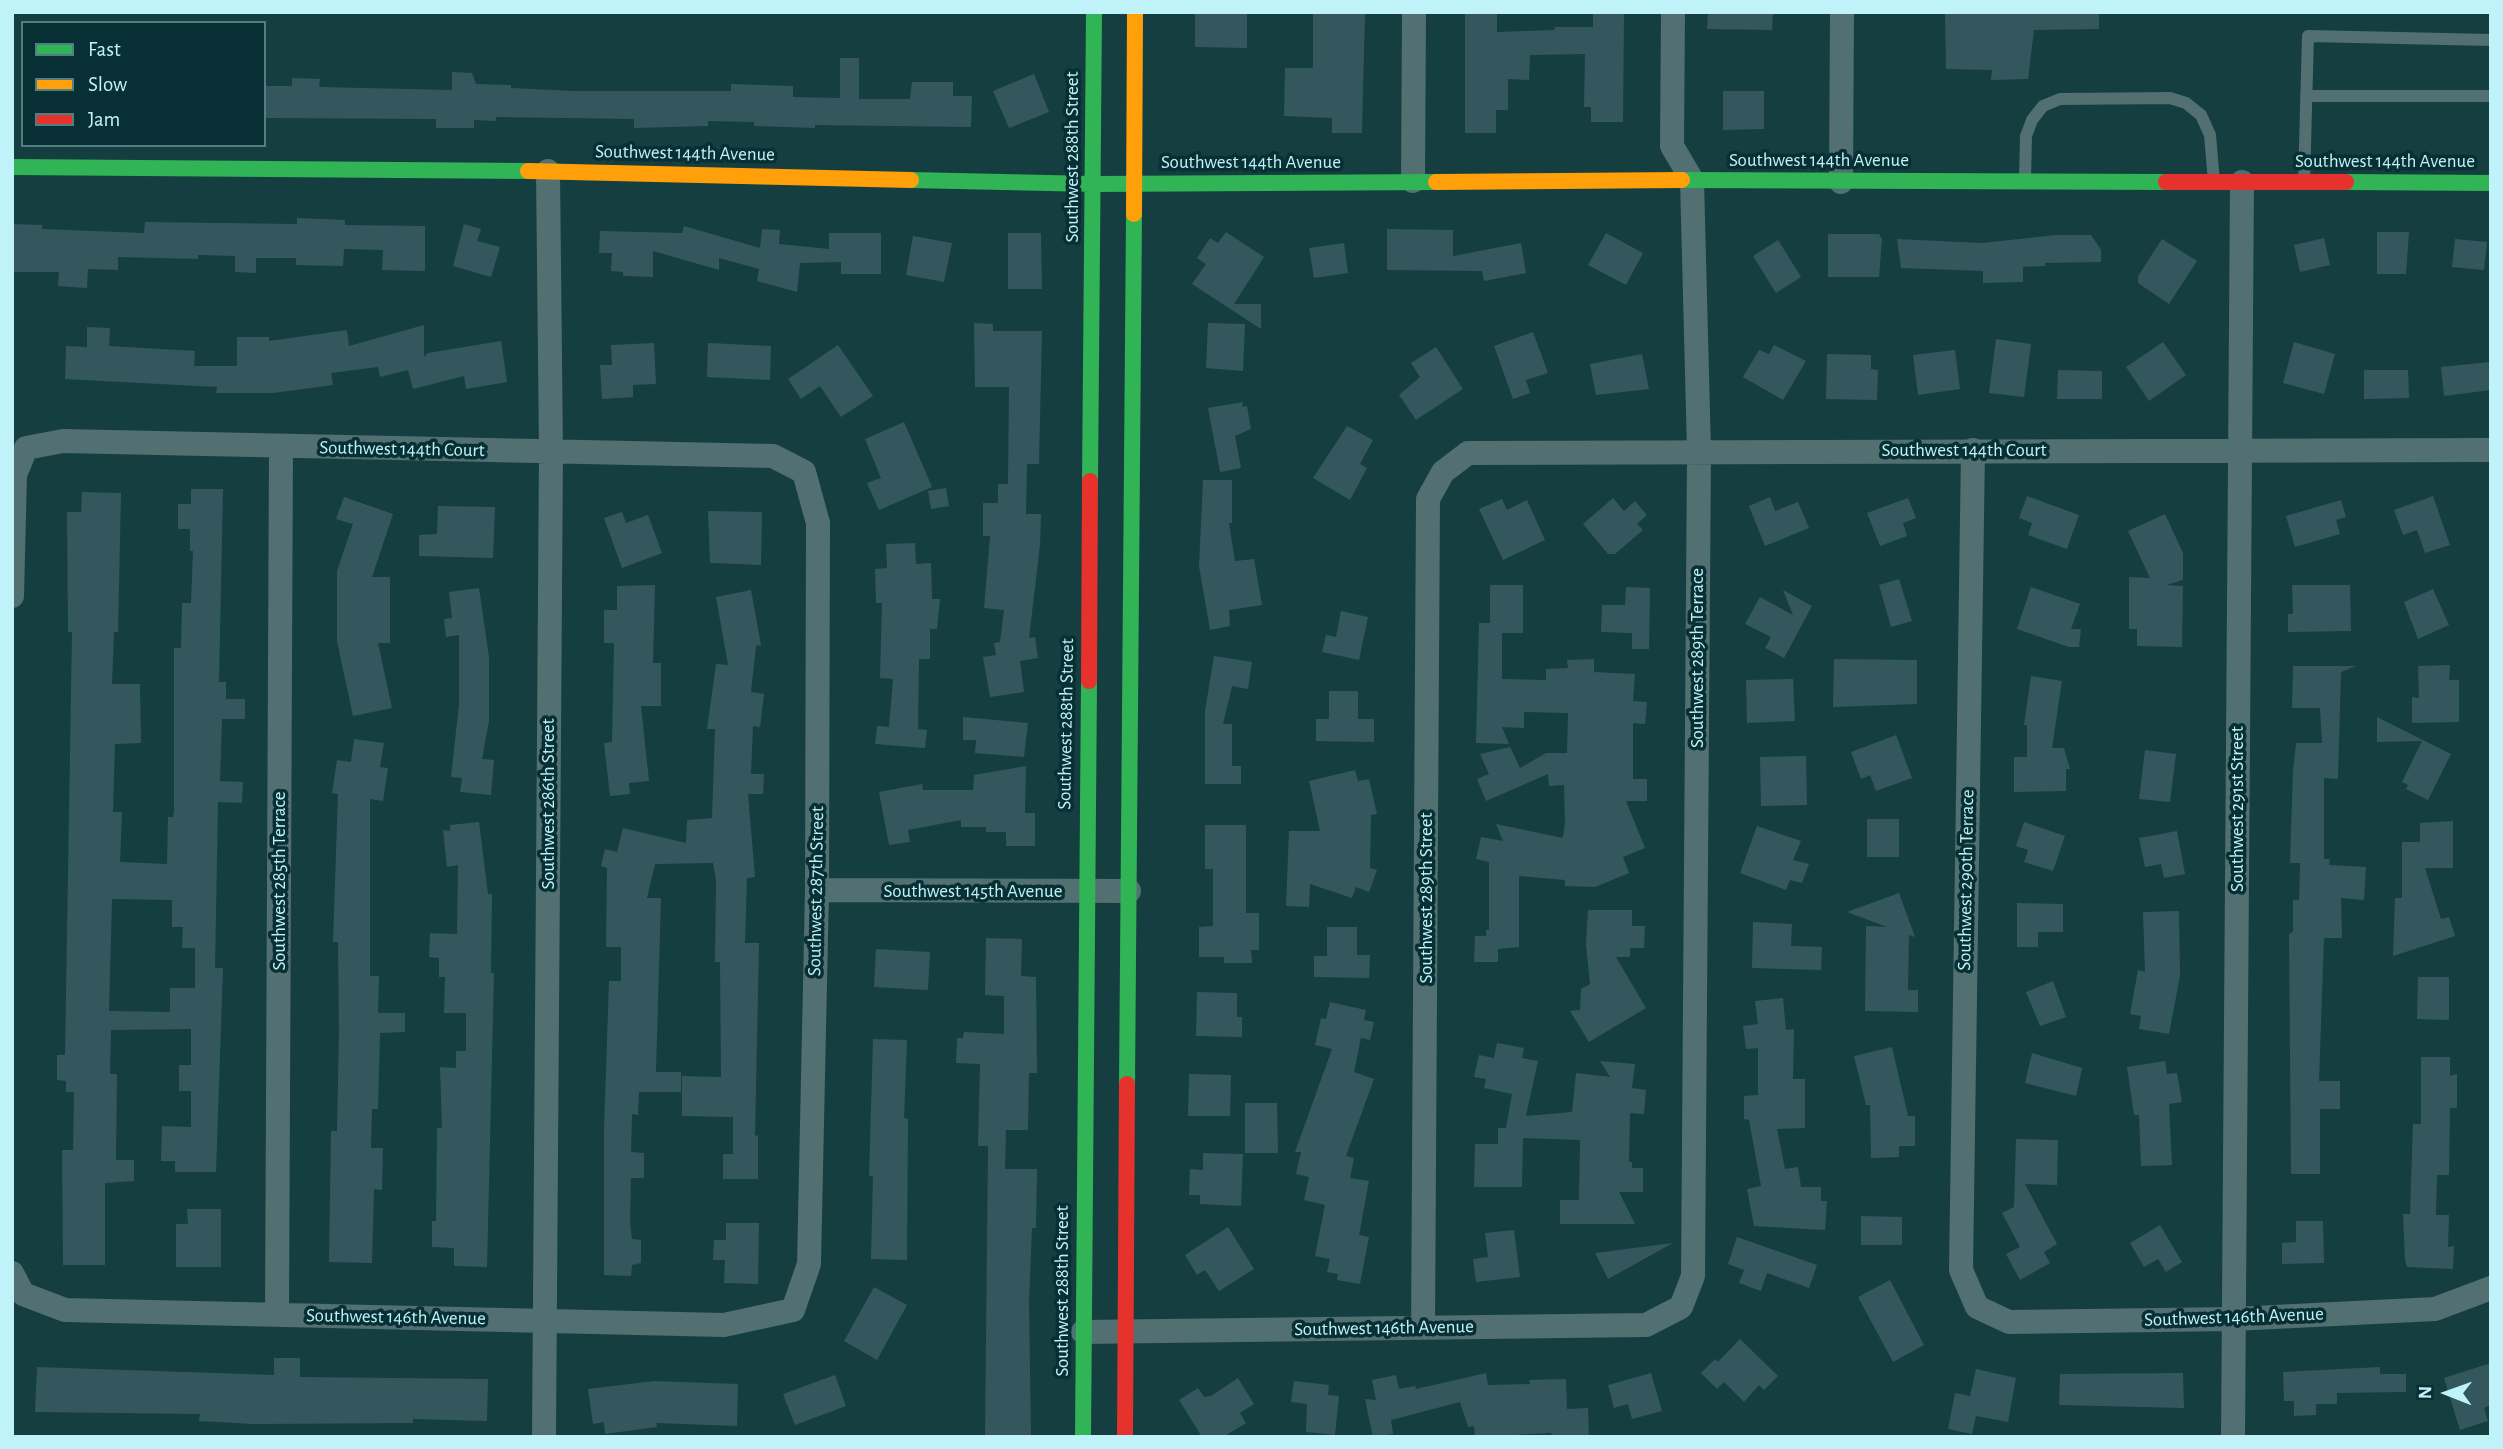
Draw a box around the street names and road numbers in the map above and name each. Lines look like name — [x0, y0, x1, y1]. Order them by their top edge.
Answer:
street label: Southwest 288th Street — [1061, 71, 1083, 243]
street label: Southwest 144th Avenue — [595, 140, 775, 166]
street label: Southwest 144th Avenue — [1729, 149, 1909, 171]
street label: Southwest 144th Avenue — [2295, 150, 2475, 172]
street label: Southwest 144th Avenue — [1161, 151, 1341, 173]
street label: Southwest 144th Court — [319, 436, 485, 462]
street label: Southwest 144th Court — [1881, 439, 2047, 461]
street label: Southwest 289th Terrace — [1686, 568, 1708, 748]
street label: Southwest 288th Street — [1053, 638, 1079, 810]
street label: Southwest 286th Street — [537, 718, 559, 890]
street label: Southwest 291st Street — [2226, 726, 2248, 892]
street label: Southwest 290th Terrace — [1953, 789, 1979, 971]
street label: Southwest 285th Terrace — [268, 791, 290, 971]
street label: Southwest 287th Street — [803, 806, 829, 976]
street label: Southwest 289th Street — [1415, 812, 1437, 984]
street label: Southwest 145th Avenue — [884, 880, 1062, 902]
street label: Southwest 288th Street — [1051, 1205, 1073, 1377]
street label: Southwest 146th Avenue — [2144, 1302, 2324, 1332]
street label: Southwest 146th Avenue — [306, 1304, 486, 1330]
street label: Southwest 146th Avenue — [1294, 1315, 1474, 1341]

